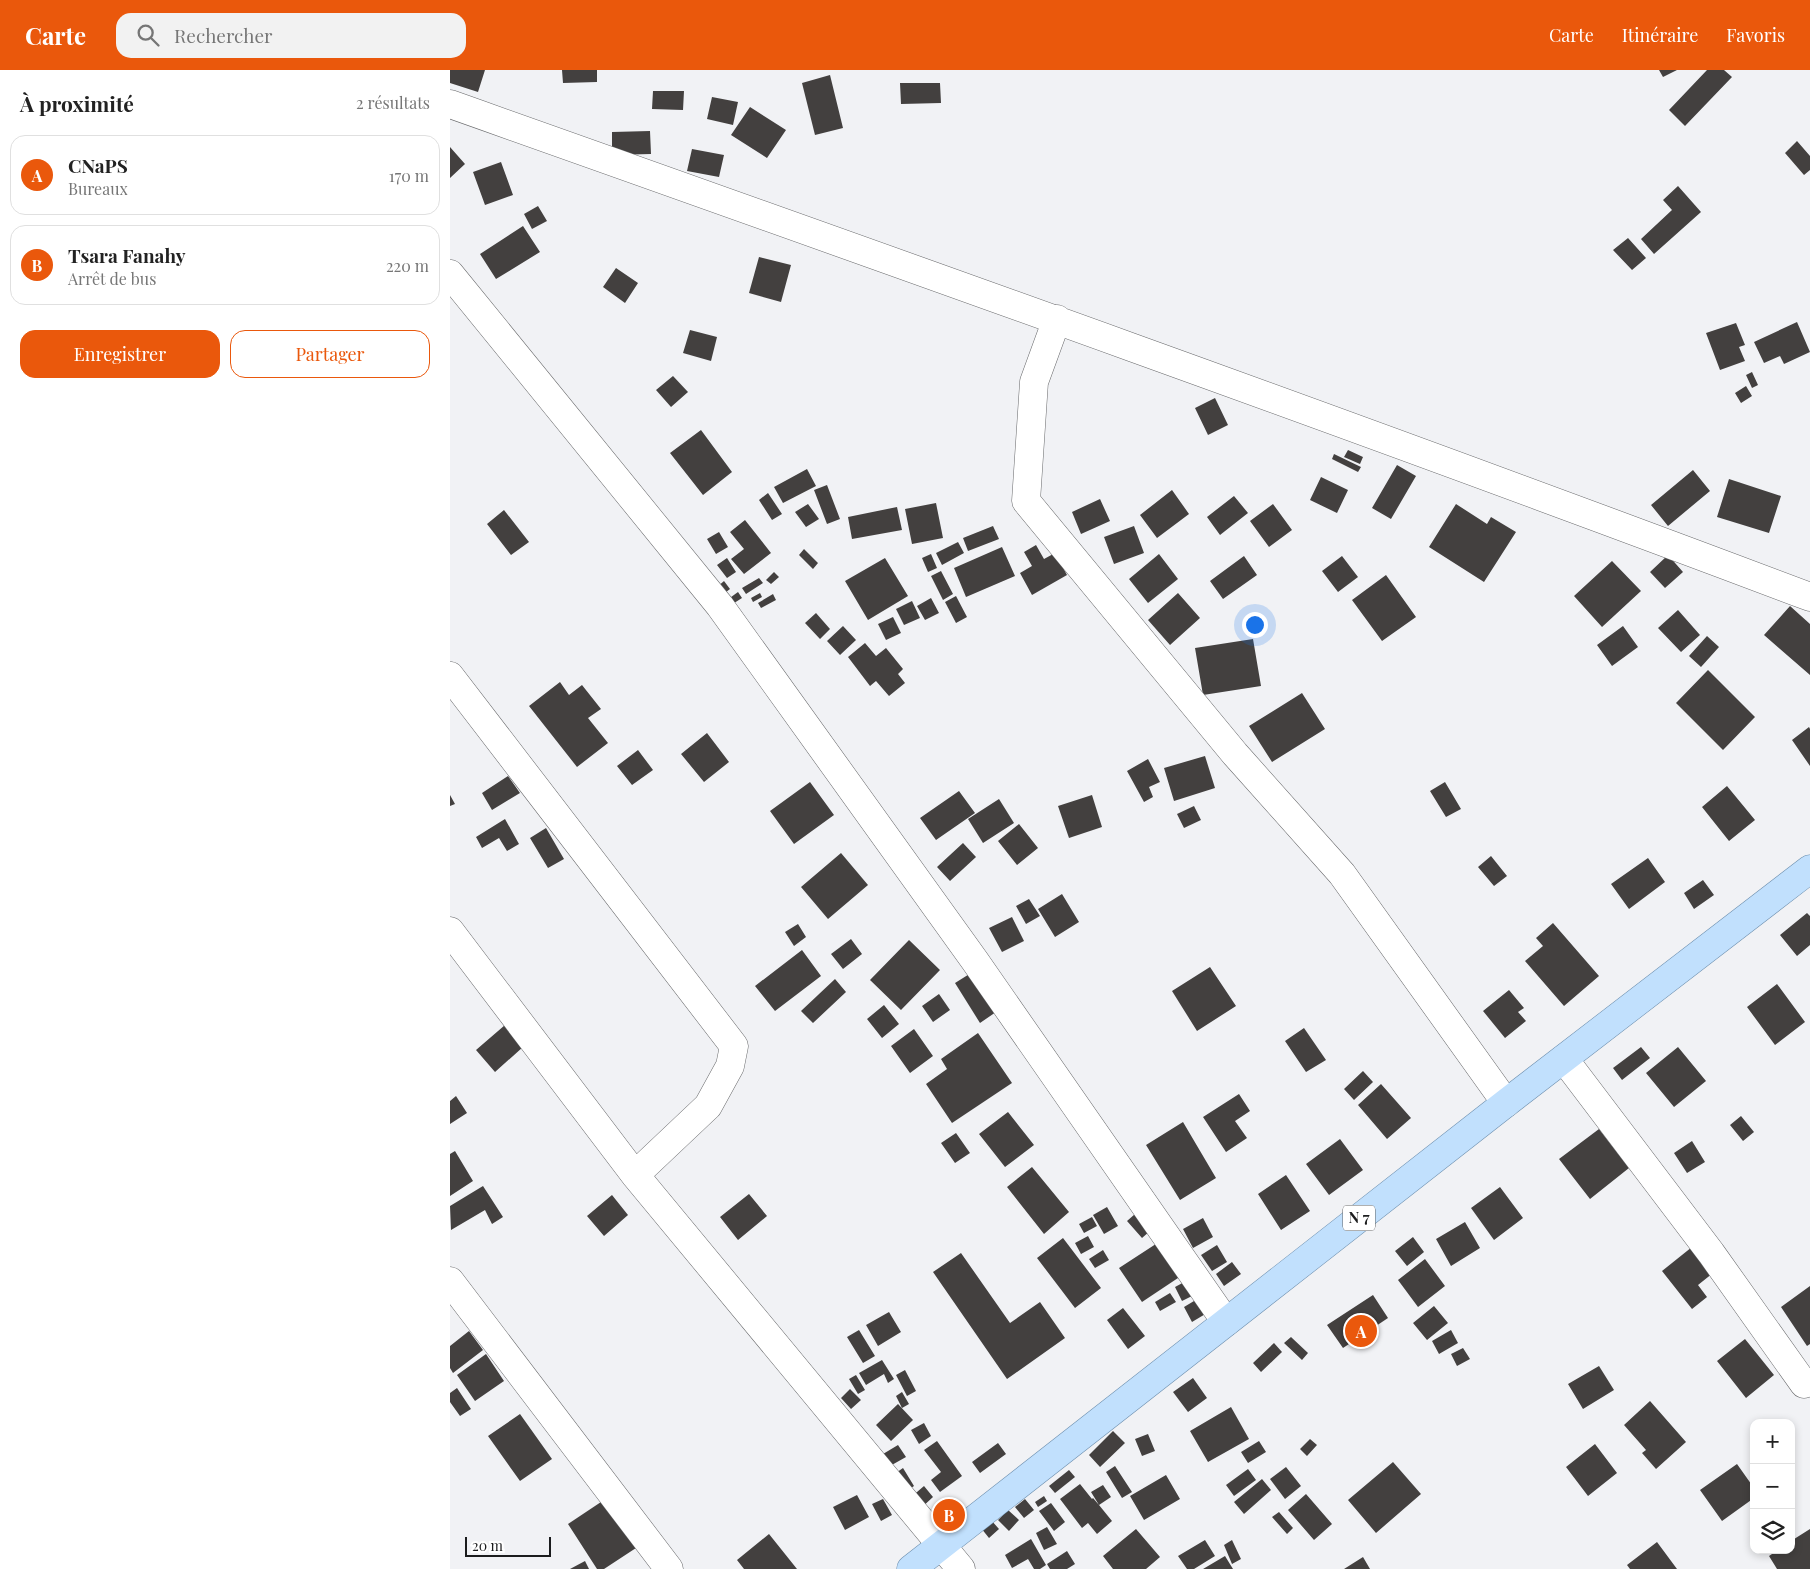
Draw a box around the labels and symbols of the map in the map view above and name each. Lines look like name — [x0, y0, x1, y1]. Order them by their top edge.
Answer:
your location — [1242, 612, 1268, 638]
road number: N 7 — [1343, 1206, 1375, 1230]
pin: A — [1345, 1312, 1377, 1350]
pin: B — [933, 1496, 965, 1534]
scale bar — [465, 1534, 551, 1557]

